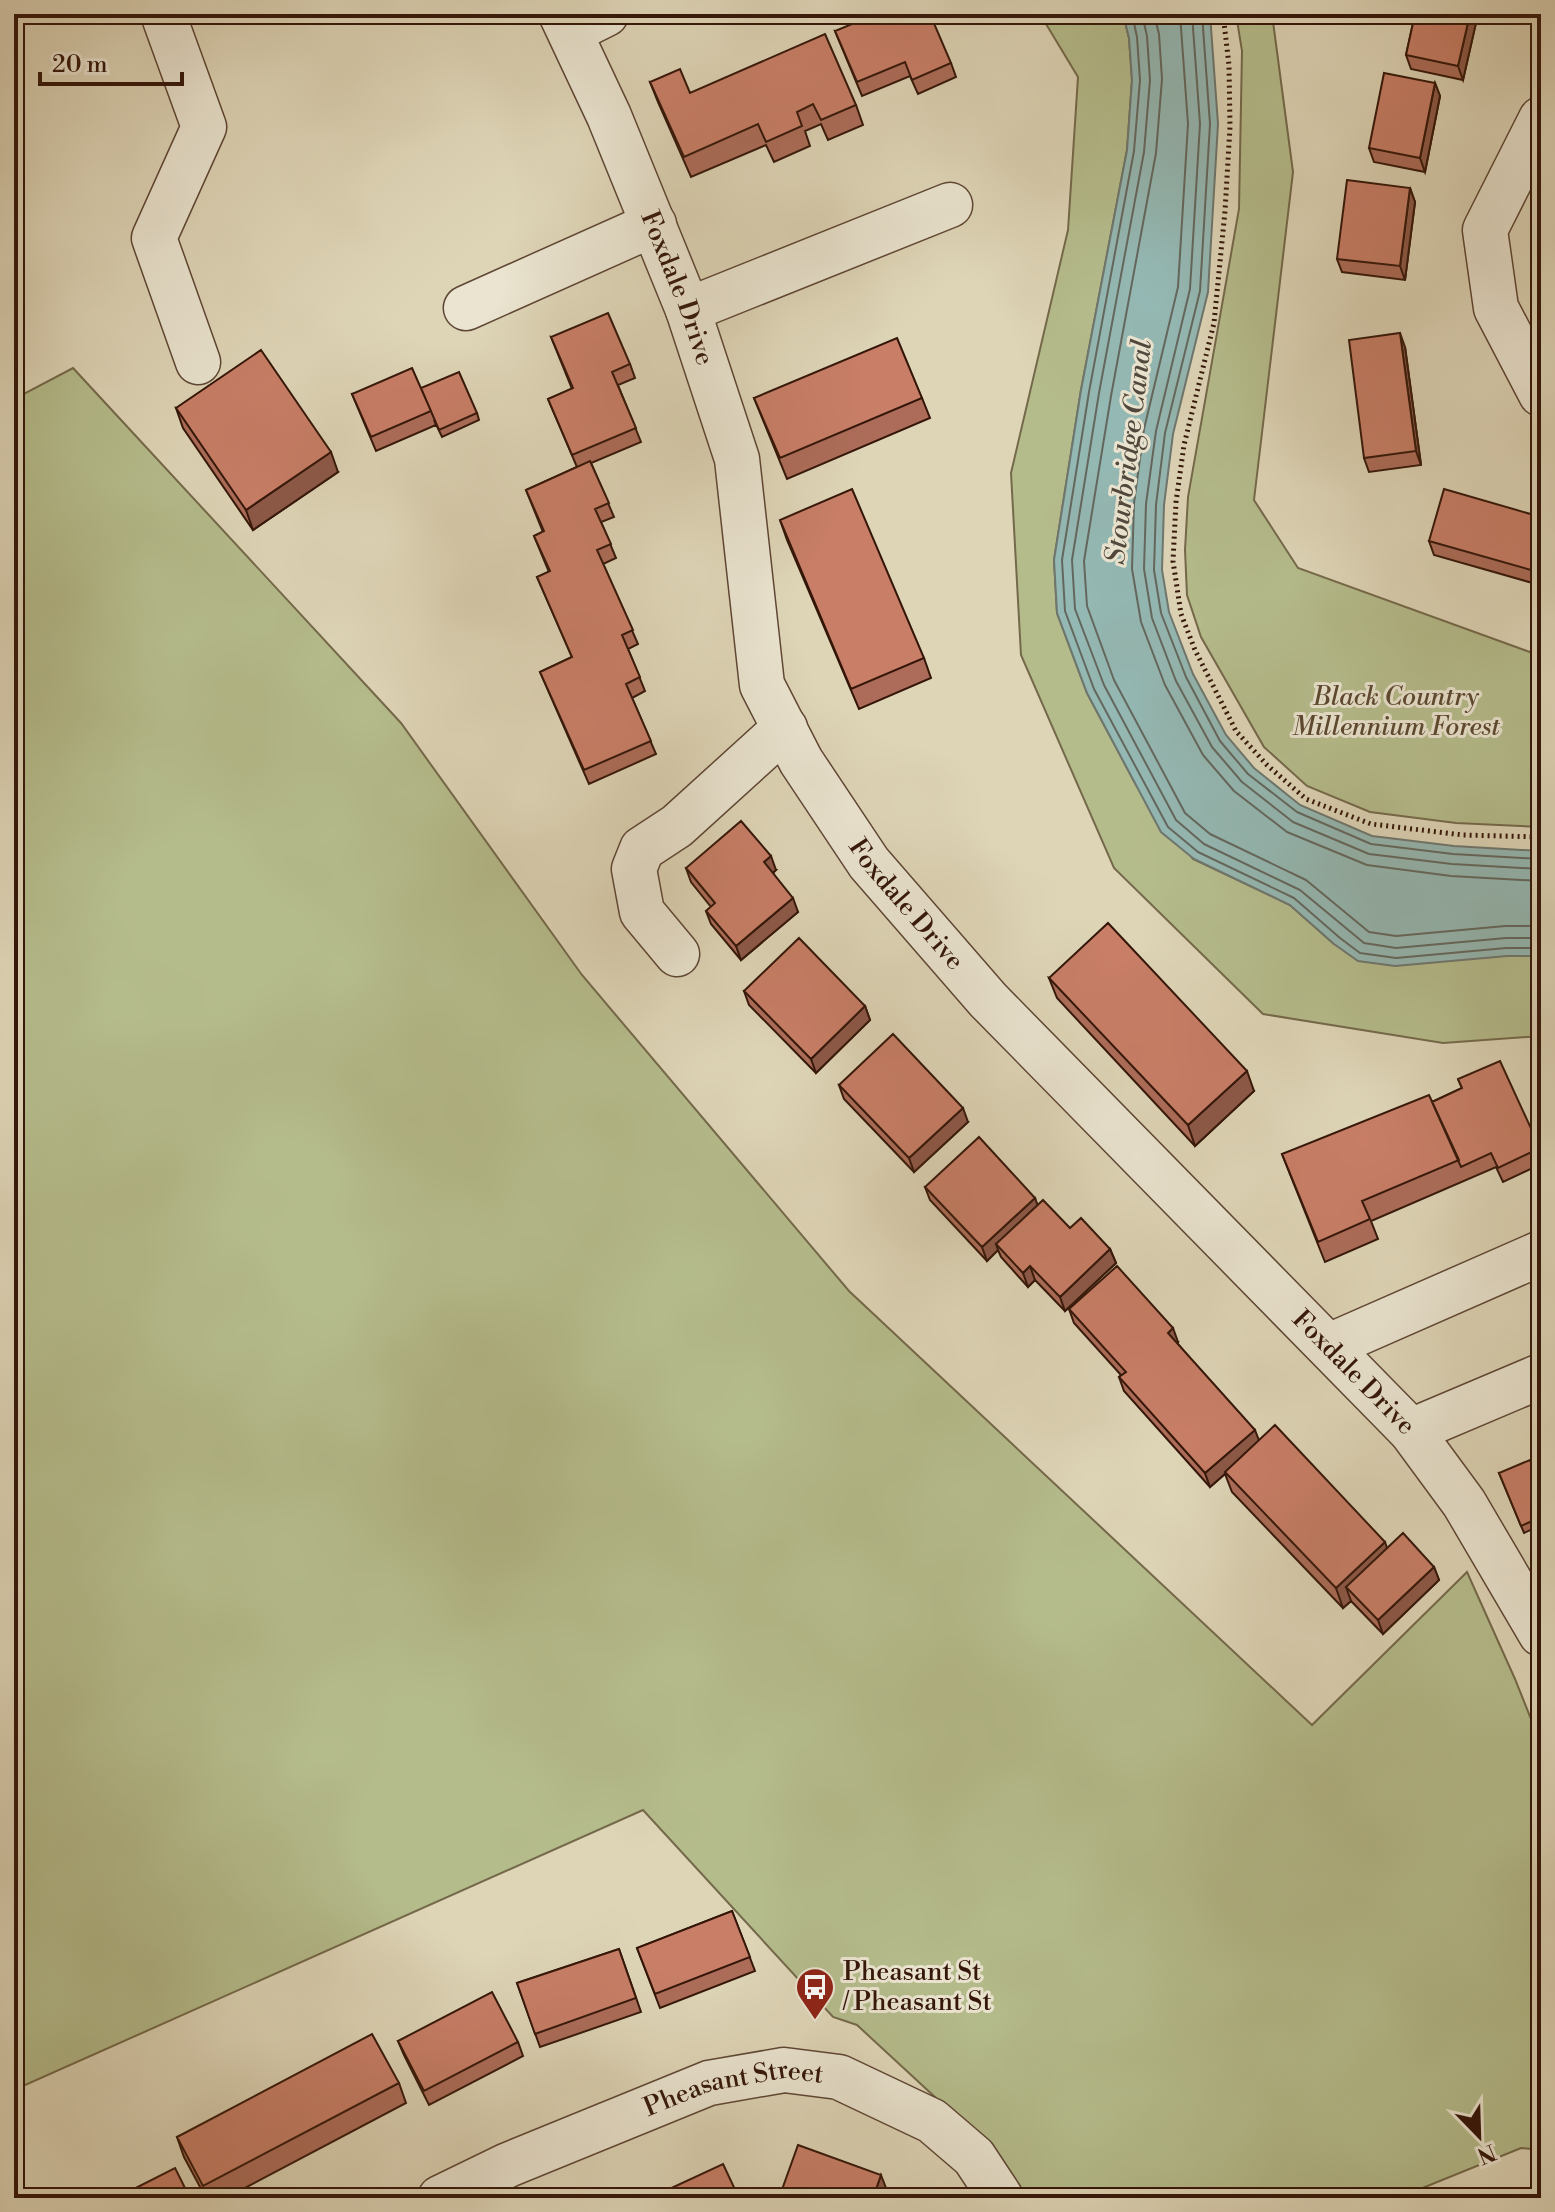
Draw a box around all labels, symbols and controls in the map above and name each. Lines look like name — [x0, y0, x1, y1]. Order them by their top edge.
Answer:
scale bar — [40, 36, 182, 86]
text: 20 m — [52, 50, 108, 80]
street label: Foxdale Drive — [633, 206, 721, 369]
water label: Stourbridge Canal — [1098, 338, 1160, 566]
park label: Black Country Millennium Forest — [1292, 681, 1500, 743]
street label: Foxdale Drive — [841, 833, 971, 977]
street label: Foxdale Drive — [1285, 1303, 1422, 1442]
place label: Pheasant St / Pheasant St — [842, 1956, 992, 2018]
bus stop icon: Pheasant St / Pheasant St — [794, 1966, 836, 2021]
street label: Pheasant Street — [639, 2054, 825, 2124]
north arrow — [1439, 2096, 1519, 2176]
text: N — [1472, 2137, 1500, 2169]

